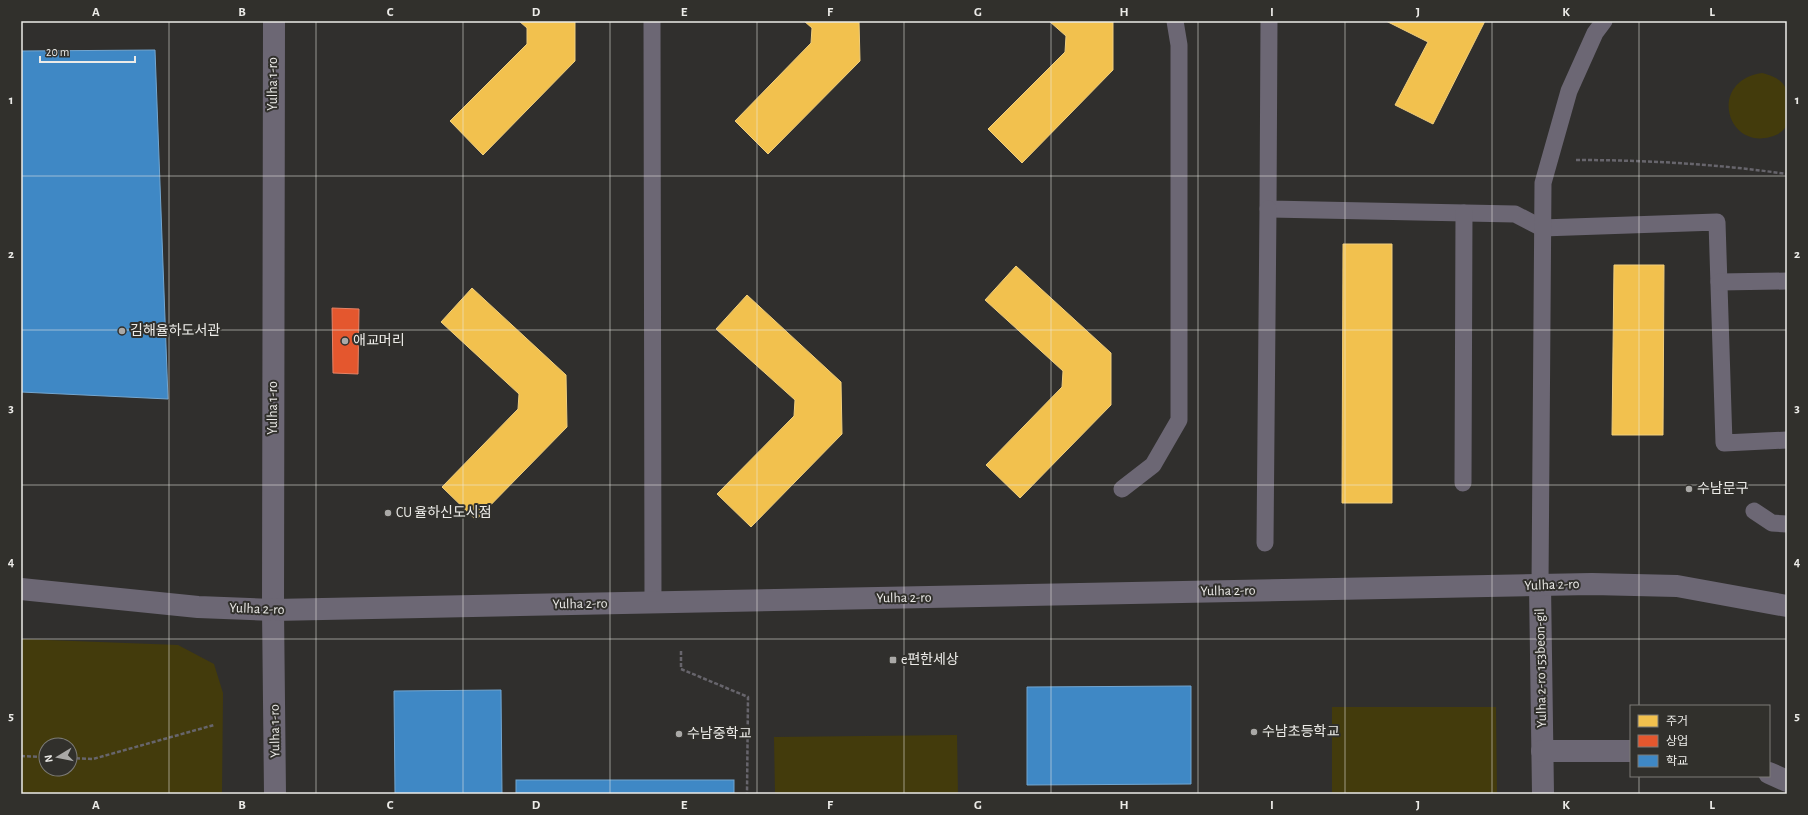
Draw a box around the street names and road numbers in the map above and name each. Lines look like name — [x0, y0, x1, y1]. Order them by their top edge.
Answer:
street label: Yulha 1-ro — [266, 57, 280, 111]
street label: Yulha 1-ro — [266, 381, 280, 435]
street label: Yulha 2-ro — [1524, 577, 1580, 593]
street label: Yulha 2-ro — [1200, 584, 1256, 598]
street label: Yulha 2-ro — [876, 591, 932, 605]
street label: Yulha 2-ro — [552, 597, 608, 611]
street label: Yulha 2-ro — [229, 601, 285, 617]
street label: Yulha 2-ro 153beon-gil — [1533, 608, 1549, 728]
street label: Yulha 1-ro — [268, 704, 282, 758]

